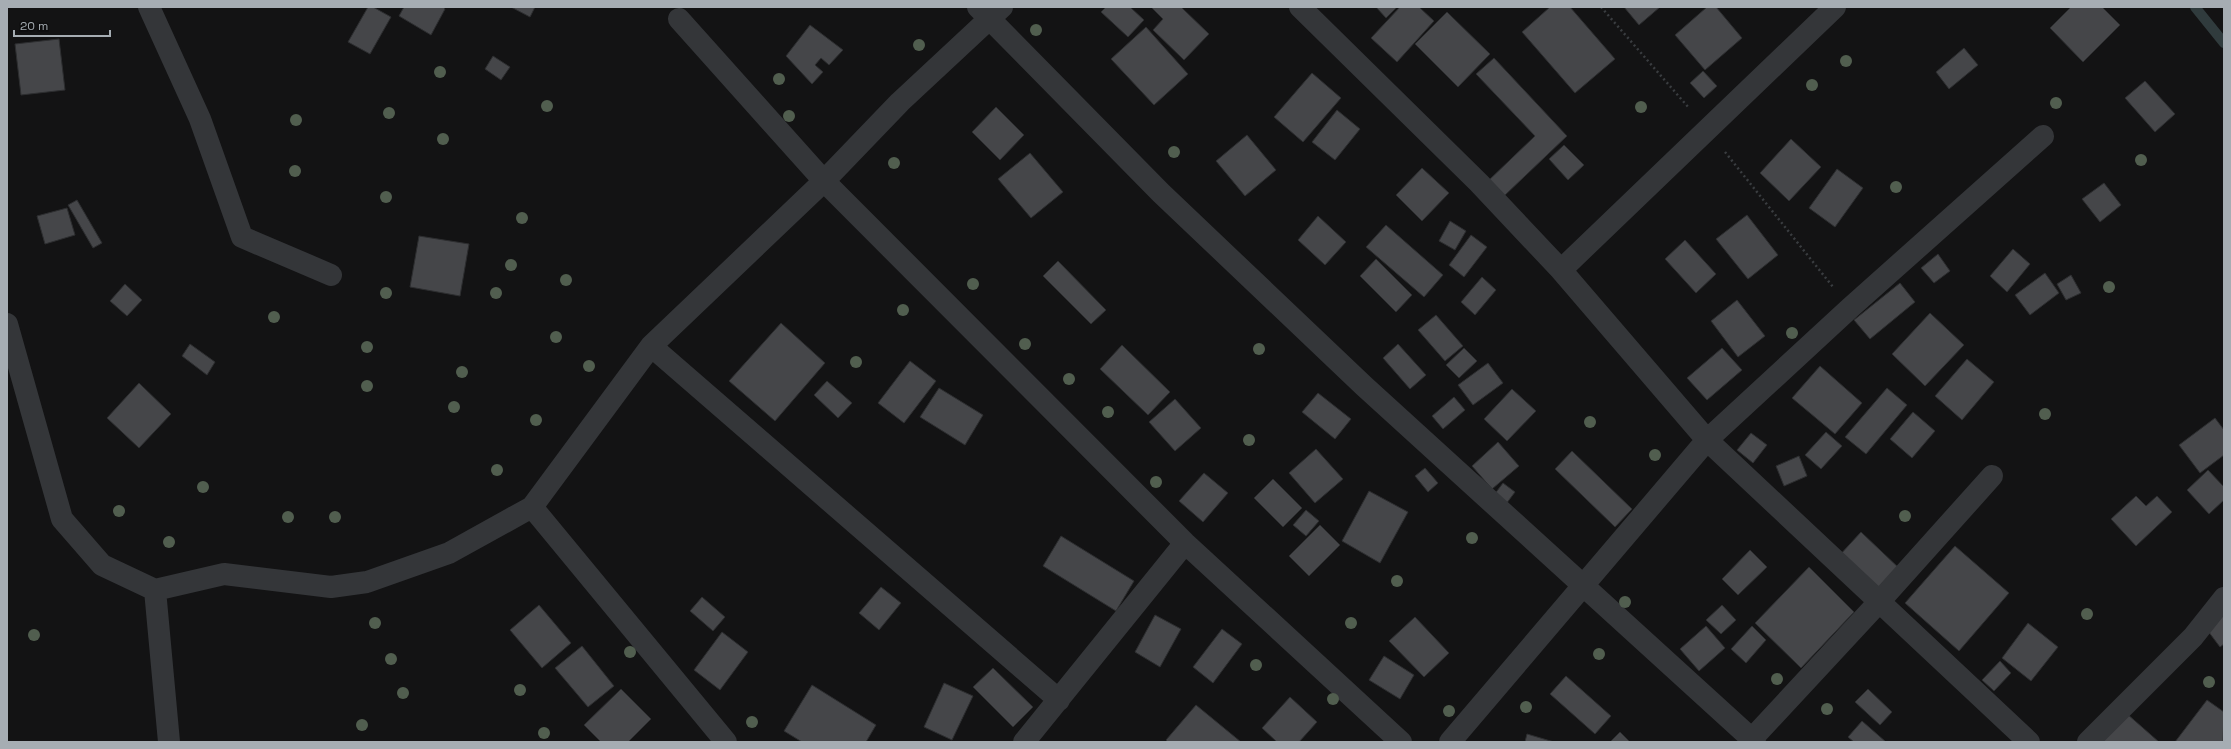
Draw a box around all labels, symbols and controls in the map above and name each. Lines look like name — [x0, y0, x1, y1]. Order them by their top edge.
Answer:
scale bar — [14, 12, 110, 38]
text: 20 m — [20, 18, 48, 34]

